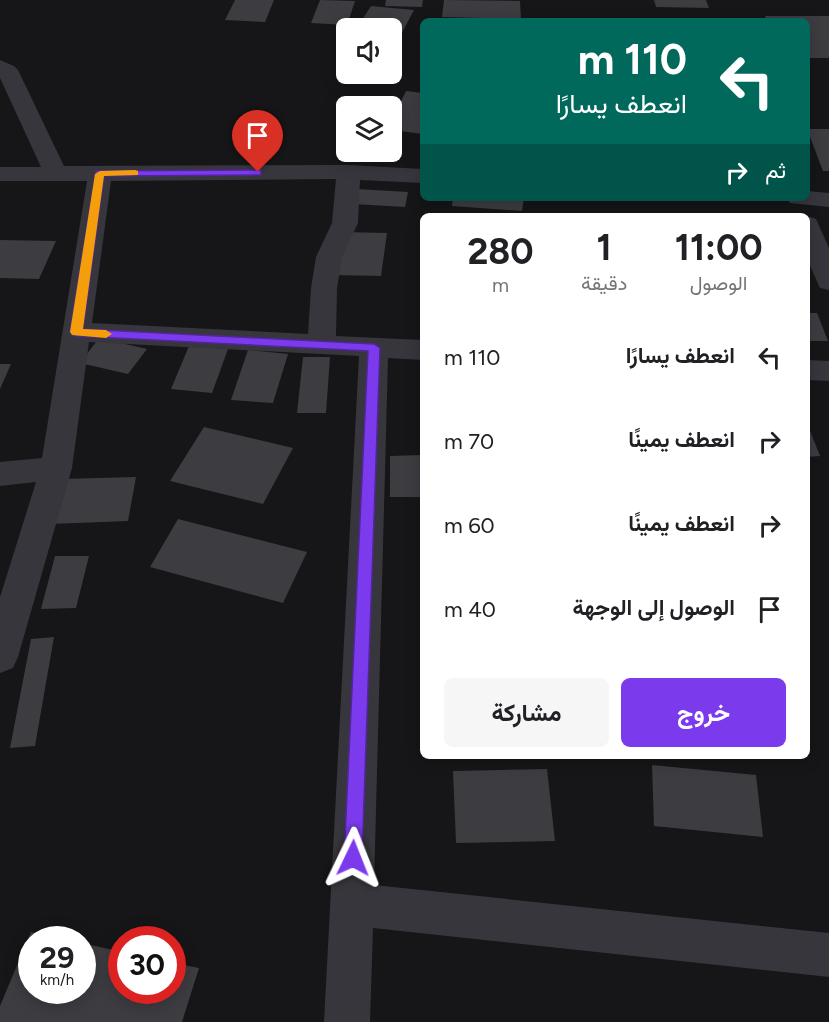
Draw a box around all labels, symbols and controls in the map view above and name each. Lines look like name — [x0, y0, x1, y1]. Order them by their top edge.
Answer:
map controls — [336, 18, 402, 162]
button: sound — [336, 18, 402, 84]
text: 110 m — [578, 34, 687, 85]
icon: left — [708, 42, 786, 120]
text: انعطف يسارًا — [556, 87, 687, 120]
button: layers — [336, 96, 402, 162]
pin — [232, 110, 283, 172]
icon: arrive — [241, 119, 274, 152]
icon: right — [720, 156, 753, 189]
text: ثم — [765, 157, 786, 184]
text: 1 — [597, 226, 612, 269]
text: 11:00 — [675, 226, 763, 269]
text: 280 — [467, 230, 534, 273]
text: دقيقة — [581, 271, 627, 295]
text: الوصول — [690, 271, 748, 295]
text: m — [492, 273, 509, 297]
icon: left — [753, 341, 786, 374]
text: انعطف يسارًا — [626, 342, 735, 369]
text: 110 m — [444, 344, 500, 371]
icon: right — [753, 425, 786, 458]
text: انعطف يمينًا — [628, 426, 735, 453]
text: 70 m — [444, 428, 494, 455]
icon: right — [753, 509, 786, 542]
text: انعطف يمينًا — [628, 510, 735, 537]
text: 60 m — [444, 512, 495, 539]
icon: arrive — [753, 593, 786, 626]
text: الوصول إلى الوجهة — [572, 594, 735, 621]
text: 40 m — [444, 596, 496, 623]
button: مشاركة — [444, 678, 609, 747]
button: خروج — [621, 678, 786, 747]
position arrow — [321, 826, 385, 890]
speed limit sign: 30 — [108, 926, 186, 1004]
text: 29 — [40, 939, 74, 976]
text: km/h — [40, 971, 74, 989]

